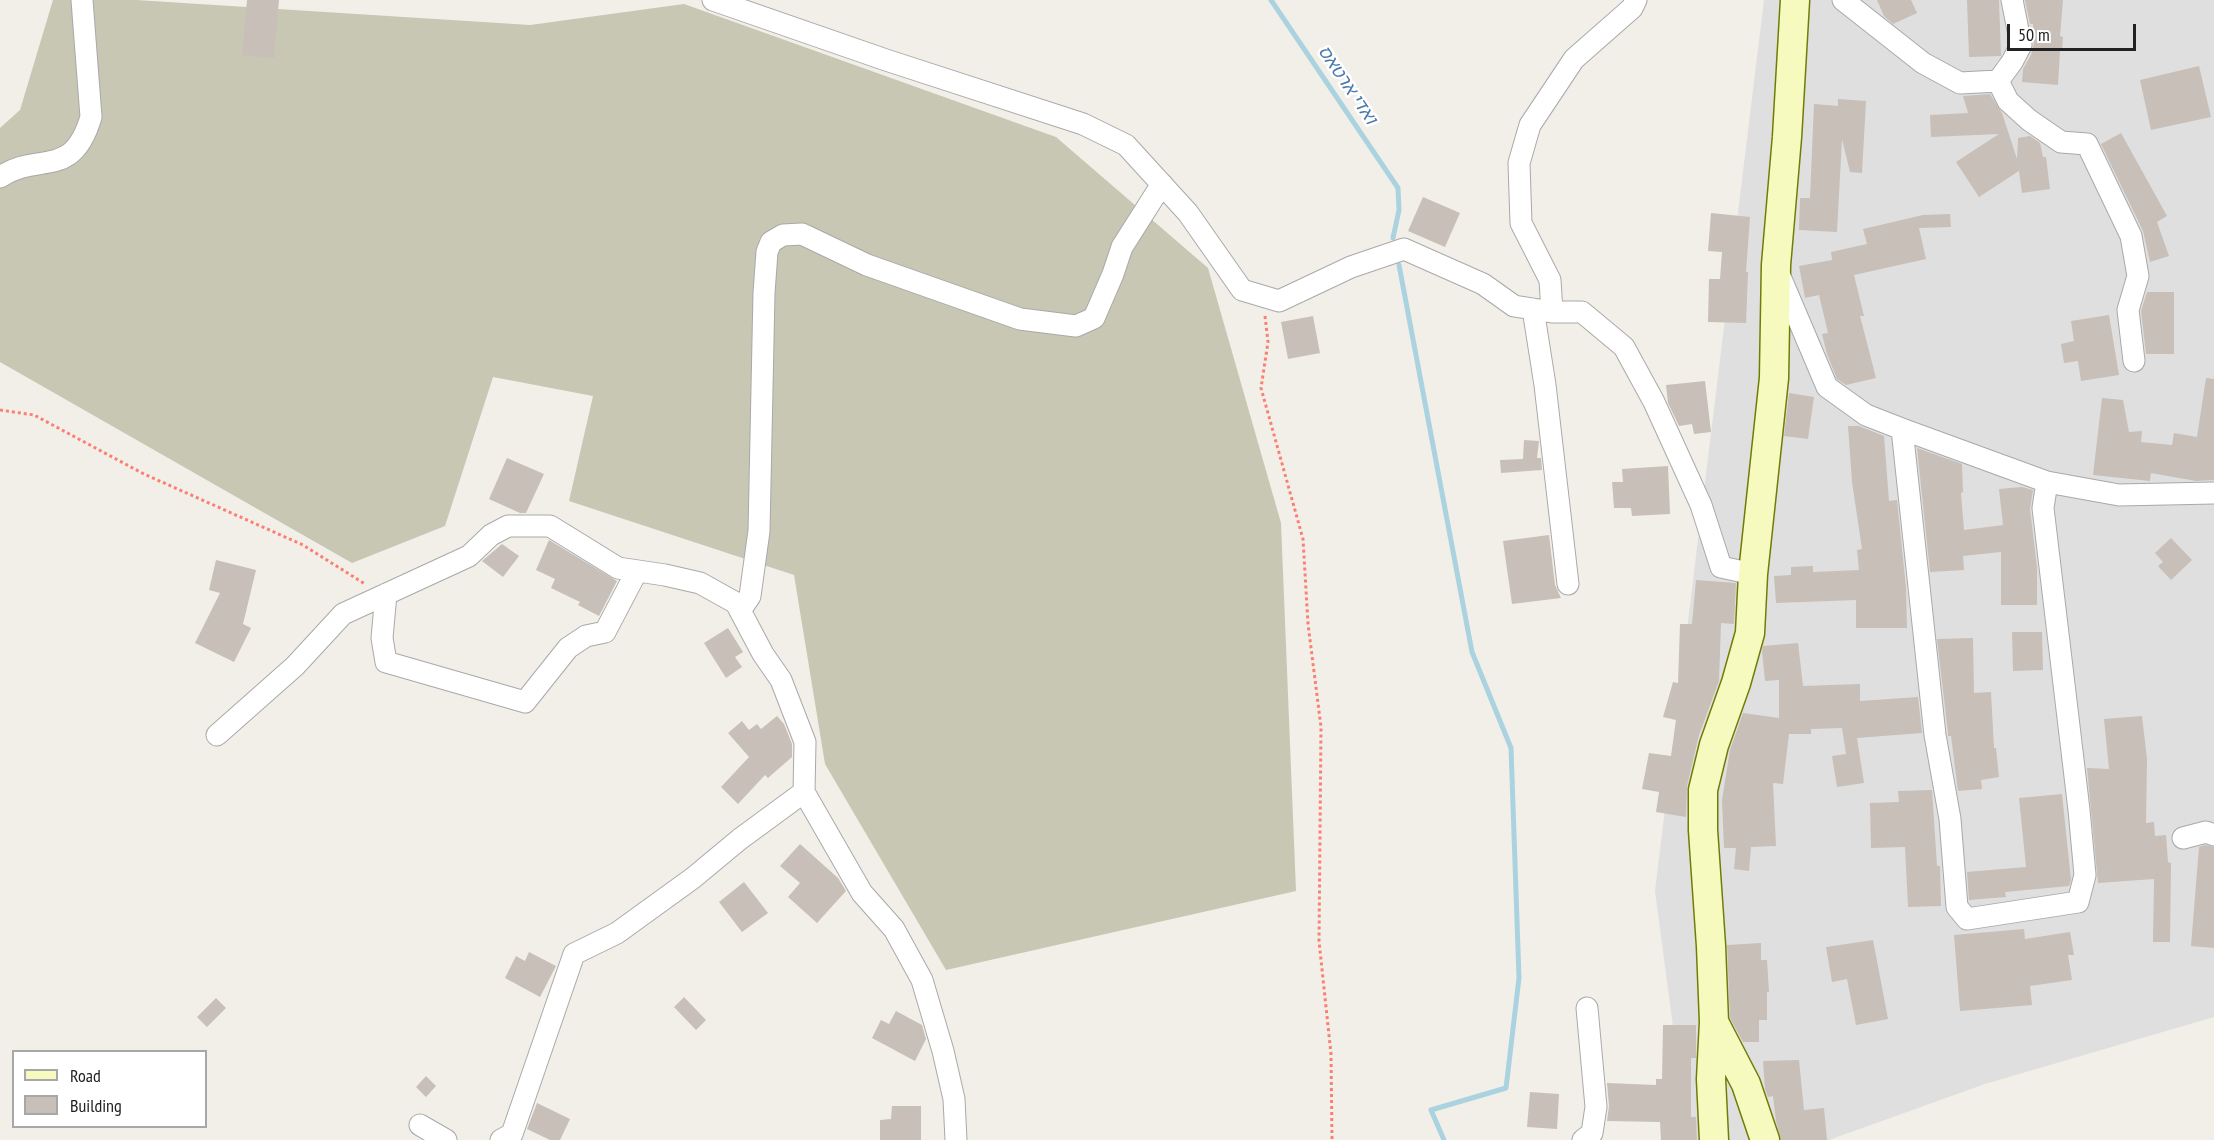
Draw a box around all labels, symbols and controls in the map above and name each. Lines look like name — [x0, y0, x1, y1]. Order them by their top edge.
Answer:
scale bar — [2010, 12, 2139, 50]
text: 50 m — [2018, 23, 2050, 46]
water label: ואדי ארטאס — [1313, 41, 1381, 129]
legend — [12, 1050, 207, 1128]
text: Road — [70, 1064, 101, 1087]
text: Building — [70, 1094, 122, 1117]

